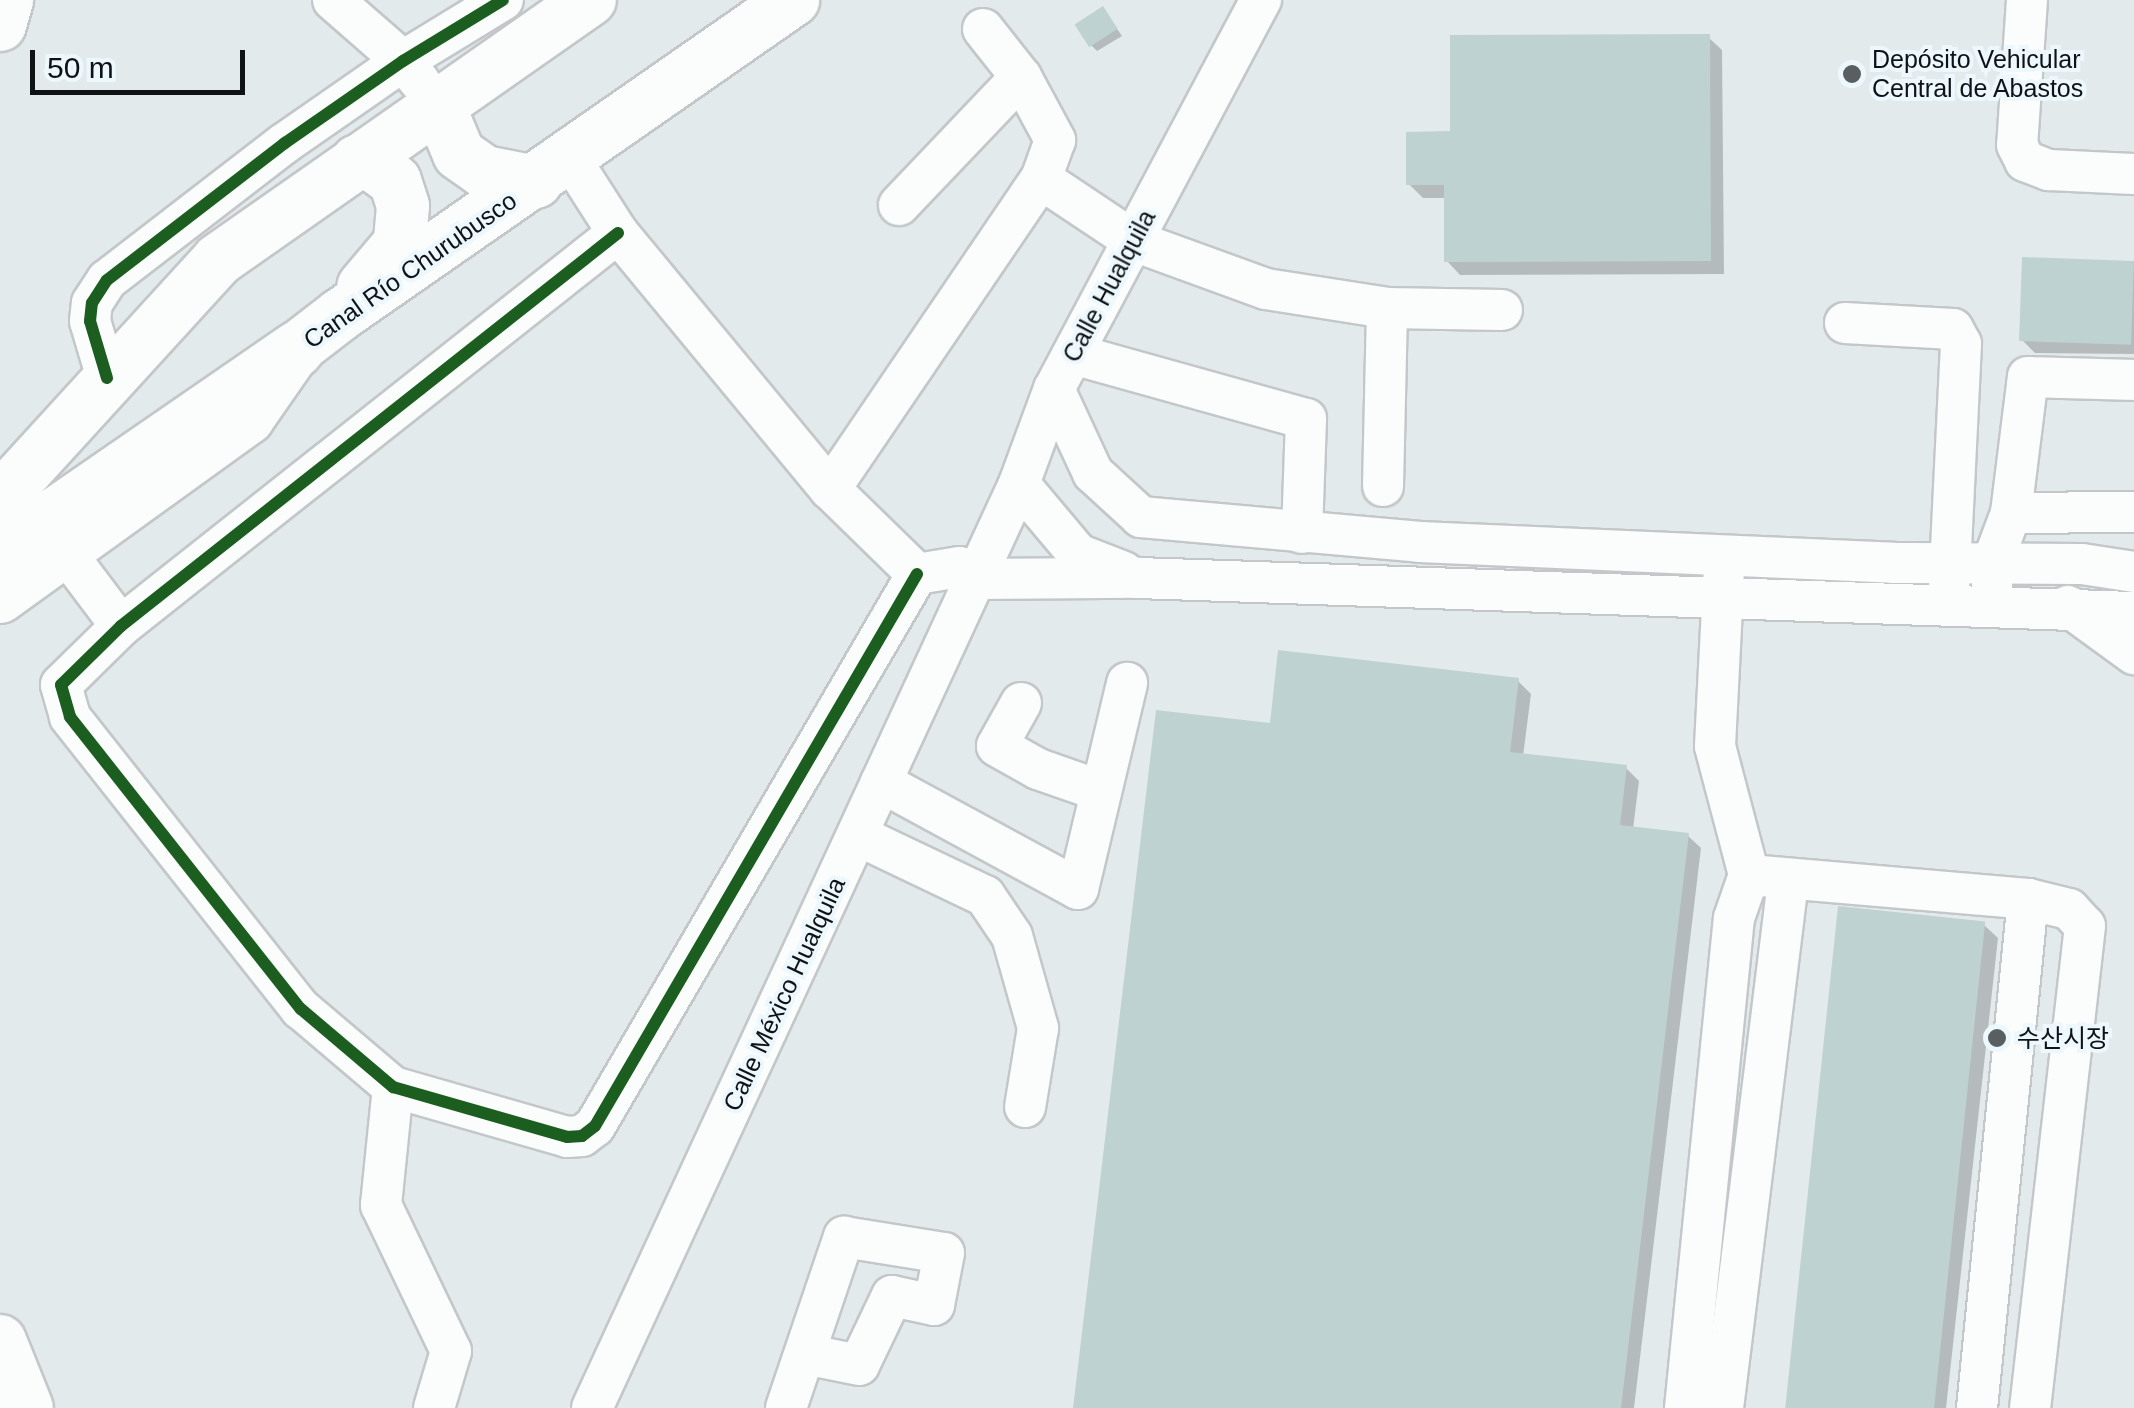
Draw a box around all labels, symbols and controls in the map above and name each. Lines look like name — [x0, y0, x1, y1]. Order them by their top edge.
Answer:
scale bar — [35, 30, 250, 92]
place label: Depósito Vehicular Central de Abastos — [1872, 45, 2085, 104]
text: 50 m — [47, 51, 114, 84]
marker: Depósito Vehicular Central de Abastos — [1841, 63, 1863, 85]
street label: Canal Río Churubusco — [298, 185, 522, 355]
street label: Calle Hualquila — [1056, 205, 1162, 367]
street label: Calle México Hualquila — [717, 872, 851, 1116]
place label: 수산시장 — [2017, 1023, 2109, 1053]
marker: 수산시장 — [1986, 1027, 2008, 1049]

